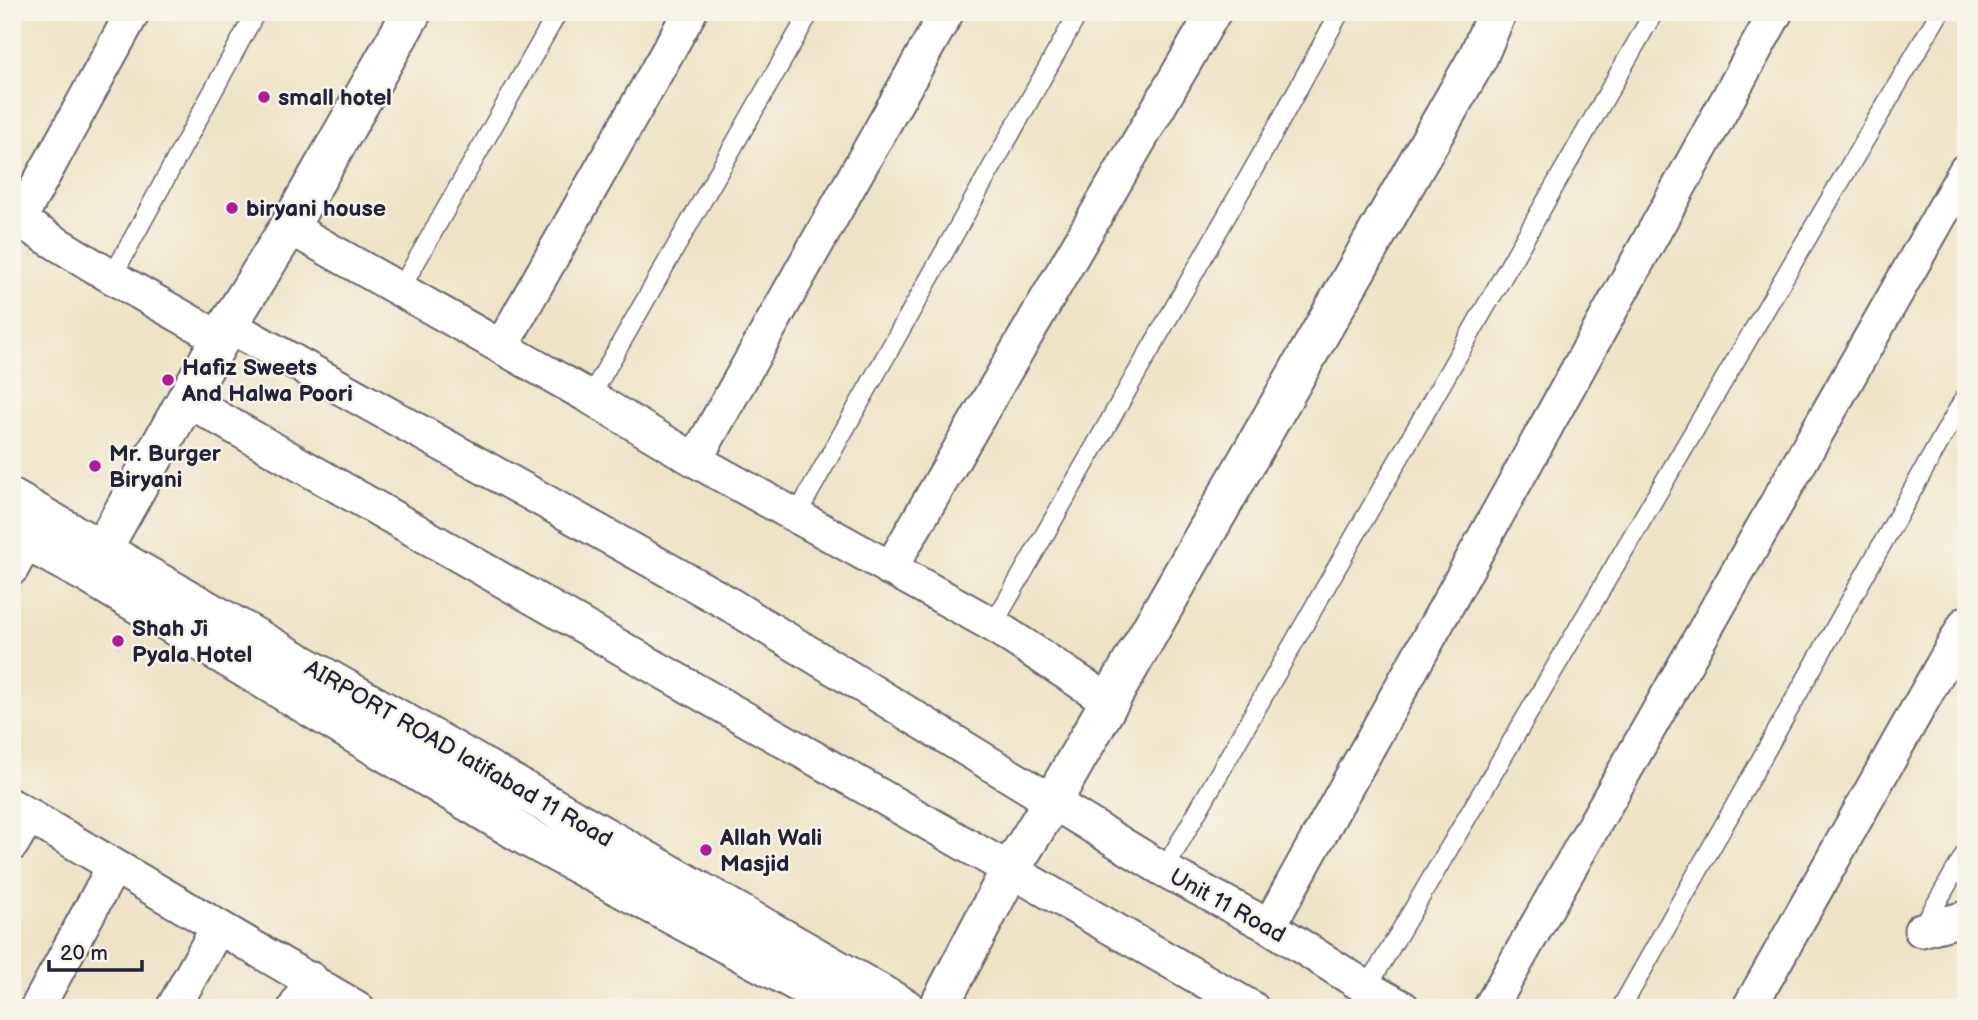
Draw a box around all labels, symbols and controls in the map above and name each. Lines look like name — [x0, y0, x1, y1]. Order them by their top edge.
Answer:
place label: small hotel — [278, 84, 392, 112]
marker: small hotel — [256, 89, 272, 105]
place label: biryani house — [246, 195, 386, 223]
marker: biryani house — [224, 200, 240, 216]
place label: Hafiz Sweets And Halwa Poori — [181, 354, 353, 408]
marker: Hafiz Sweets And Halwa Poori — [160, 372, 176, 388]
place label: Mr. Burger Biryani — [109, 440, 222, 494]
marker: Mr. Burger Biryani — [87, 458, 103, 474]
place label: Shah Ji Pyala Hotel — [132, 615, 252, 669]
marker: Shah Ji Pyala Hotel — [110, 633, 126, 649]
street label: AIRPORT ROAD latifabad 11 Road — [300, 654, 617, 854]
place label: Allah Wali Masjid — [719, 824, 822, 878]
marker: Allah Wali Masjid — [698, 842, 714, 858]
street label: Unit 11 Road — [1165, 863, 1290, 949]
scale bar — [49, 929, 142, 973]
text: 20 m — [60, 941, 108, 966]

